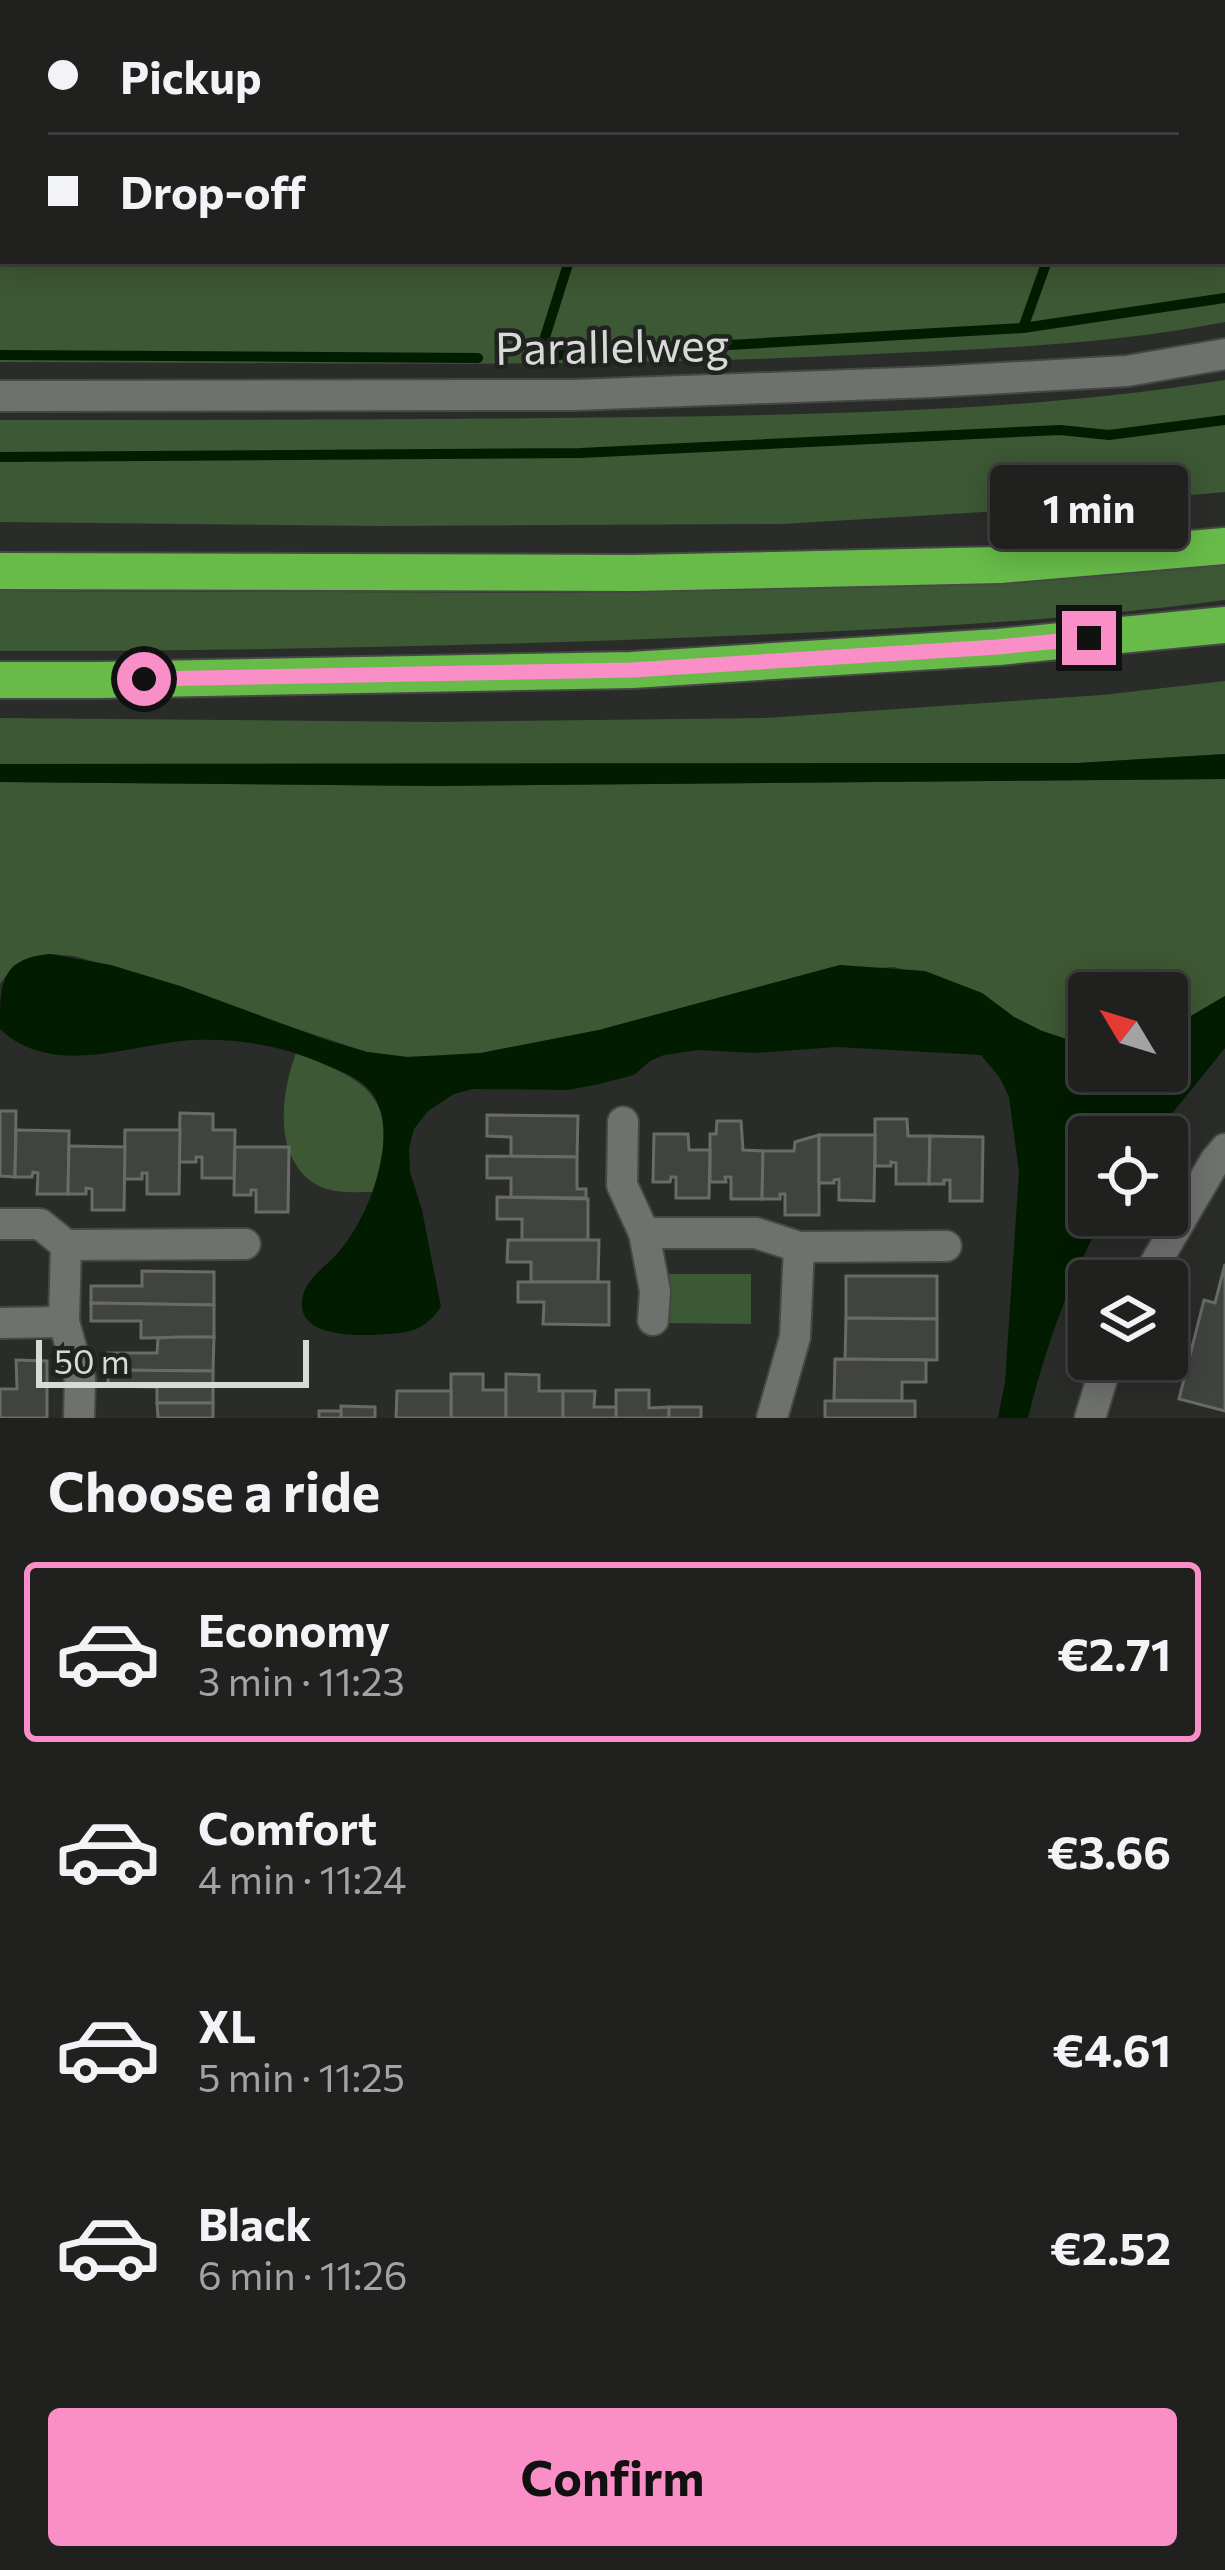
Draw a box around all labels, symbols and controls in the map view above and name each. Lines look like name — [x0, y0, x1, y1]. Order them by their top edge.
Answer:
text: Pickup — [120, 48, 262, 103]
text: Drop-off — [120, 163, 306, 218]
street label: Parallelweg — [494, 315, 730, 374]
callout: 1 min — [990, 464, 1188, 548]
text: 1 min — [1043, 483, 1135, 531]
route end — [1062, 611, 1116, 665]
route start — [117, 652, 171, 706]
north arrow — [1068, 972, 1188, 1092]
map controls — [1068, 972, 1188, 1380]
button: locate — [1068, 1116, 1188, 1236]
button: layers — [1068, 1260, 1188, 1380]
scale bar — [36, 1334, 309, 1387]
text: 50 m — [54, 1340, 130, 1381]
text: Choose a ride — [48, 1457, 380, 1523]
icon: car — [54, 1598, 162, 1706]
text: Economy — [198, 1601, 390, 1656]
text: €2.71 — [1057, 1625, 1171, 1680]
text: 3 min · 11:23 — [198, 1656, 405, 1704]
icon: car — [54, 1796, 162, 1904]
text: Comfort — [198, 1799, 377, 1854]
text: €3.66 — [1047, 1823, 1171, 1878]
text: 4 min · 11:24 — [198, 1854, 406, 1902]
icon: car — [54, 1994, 162, 2102]
text: XL — [198, 1997, 256, 2052]
text: €4.61 — [1052, 2021, 1171, 2076]
text: 5 min · 11:25 — [198, 2052, 405, 2100]
icon: car — [54, 2192, 162, 2300]
text: Black — [198, 2195, 311, 2250]
text: €2.52 — [1050, 2219, 1171, 2274]
text: 6 min · 11:26 — [198, 2250, 407, 2298]
button: Confirm — [48, 2408, 1177, 2546]

